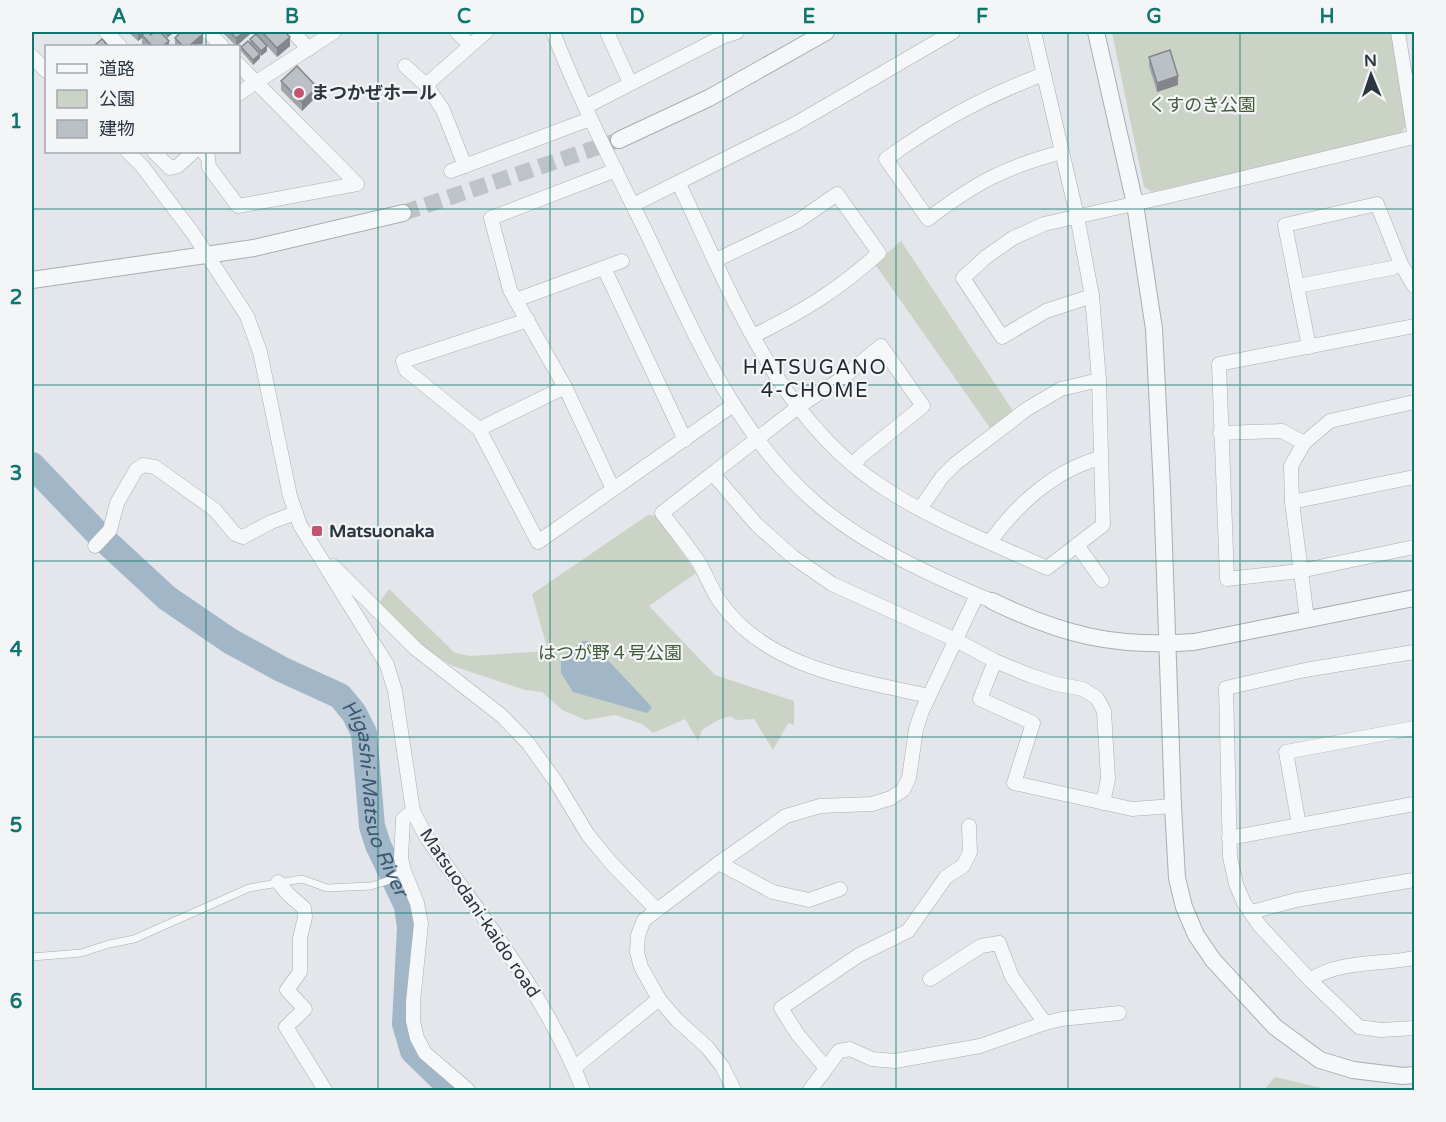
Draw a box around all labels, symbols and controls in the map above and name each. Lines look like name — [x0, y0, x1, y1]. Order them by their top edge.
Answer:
text: A — [112, 5, 127, 29]
text: B — [285, 5, 299, 29]
text: C — [457, 5, 471, 29]
text: D — [629, 5, 645, 29]
text: E — [803, 5, 816, 29]
text: F — [976, 5, 988, 29]
text: G — [1146, 5, 1162, 29]
text: H — [1319, 5, 1335, 29]
legend — [45, 45, 240, 153]
north arrow — [1341, 45, 1401, 105]
text: N — [1364, 51, 1377, 71]
text: 道路 — [99, 58, 135, 80]
place label: まつかぜホール — [311, 82, 437, 104]
marker: まつかぜホール — [292, 86, 306, 100]
text: 公園 — [99, 88, 135, 110]
park label: くすのき公園 — [1148, 94, 1256, 116]
text: 1 — [10, 110, 22, 134]
text: 建物 — [99, 118, 135, 140]
text: 2 — [10, 286, 22, 310]
district label: HATSUGANO 4-CHOME — [743, 356, 887, 403]
text: 3 — [10, 462, 22, 486]
place label: Matsuonaka — [329, 520, 435, 542]
marker: Matsuonaka — [310, 524, 324, 538]
text: 4 — [10, 638, 23, 662]
park label: はつが野４号公園 — [538, 642, 682, 664]
water label: Higashi-Matsuo River — [336, 695, 414, 903]
text: 5 — [10, 814, 22, 838]
street label: Matsuodani-kaido road — [415, 824, 545, 1002]
text: 6 — [10, 990, 22, 1014]

